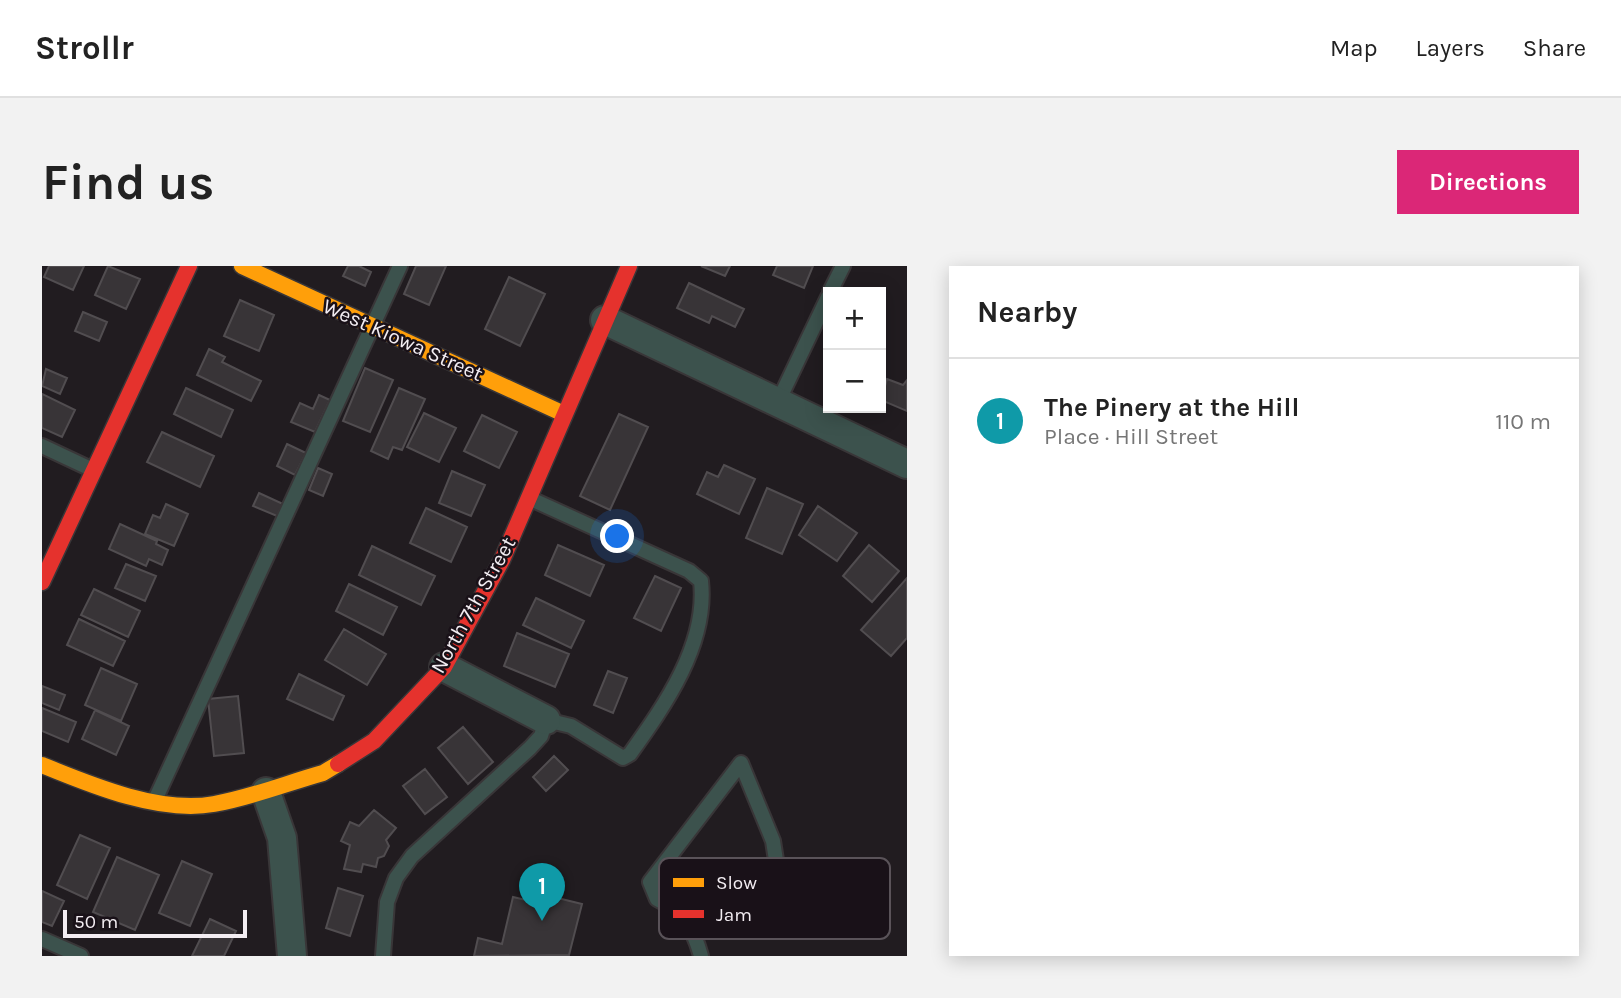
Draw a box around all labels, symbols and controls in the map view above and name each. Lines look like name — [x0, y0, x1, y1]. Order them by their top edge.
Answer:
text: Strollr — [35, 29, 134, 67]
text: Map — [1330, 34, 1378, 62]
text: Layers — [1416, 34, 1485, 62]
text: Share — [1523, 34, 1586, 62]
button: Directions — [1397, 150, 1579, 214]
text: Find us — [42, 154, 214, 211]
map controls — [823, 287, 886, 413]
button: + — [823, 287, 886, 350]
street label: West Kiowa Street — [319, 294, 487, 386]
text: Nearby — [977, 294, 1077, 330]
button: − — [823, 350, 886, 413]
text: The Pinery at the Hill — [1044, 392, 1299, 423]
text: 1 — [996, 408, 1004, 435]
text: 110 m — [1495, 408, 1551, 435]
text: Place · Hill Street — [1044, 423, 1218, 450]
your location — [600, 519, 634, 553]
street label: North 7th Street — [426, 533, 520, 677]
legend — [659, 858, 890, 939]
pin: 1 — [519, 863, 565, 921]
text: Slow — [716, 872, 757, 894]
text: Jam — [716, 904, 752, 926]
scale bar — [63, 907, 247, 939]
text: 50 m — [74, 911, 118, 933]

